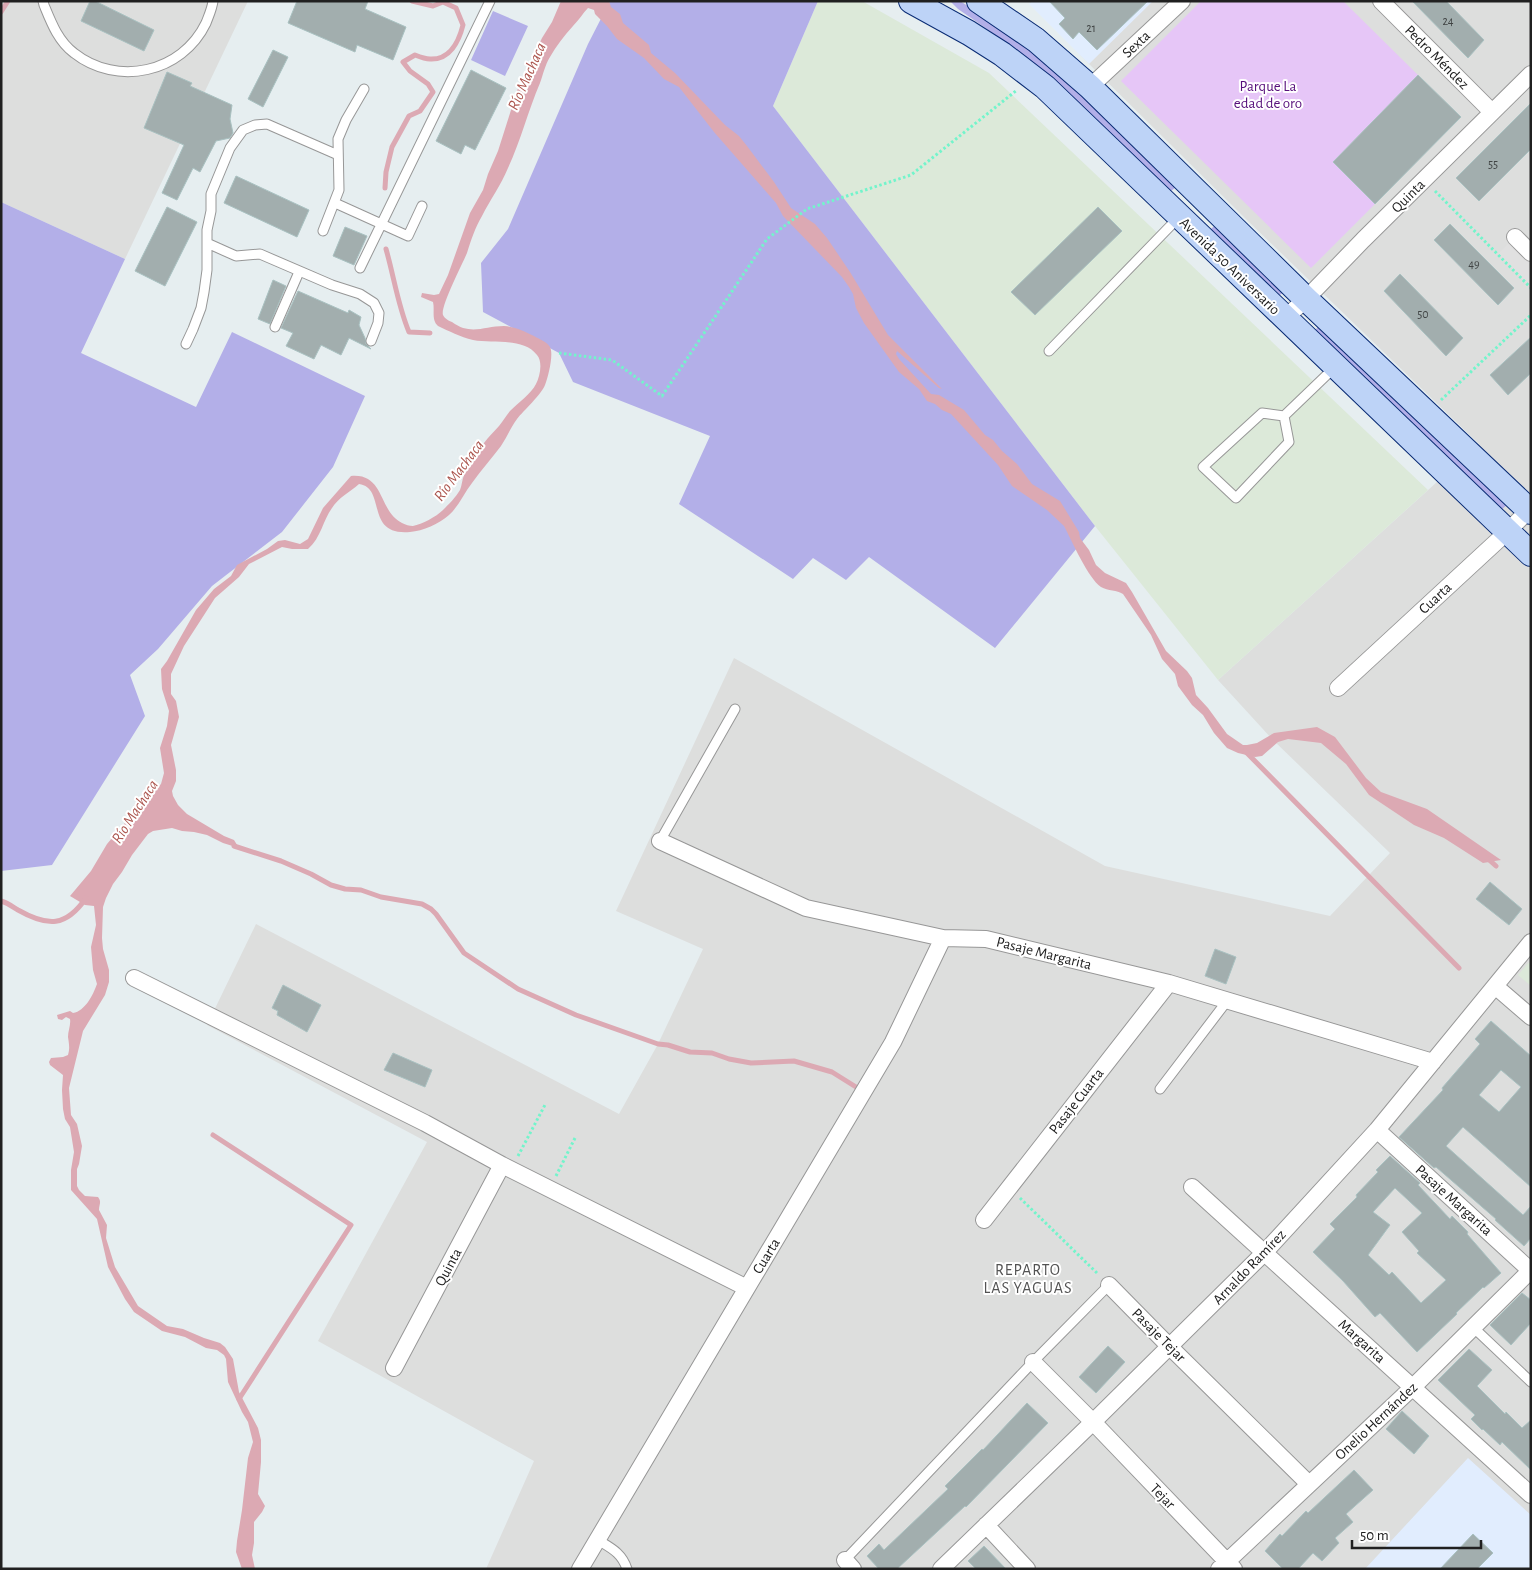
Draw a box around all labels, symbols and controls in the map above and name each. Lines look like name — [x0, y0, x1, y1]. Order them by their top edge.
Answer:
house number: 24 — [1442, 15, 1454, 27]
house number: 21 — [1086, 22, 1096, 34]
street label: Pedro Méndez — [1402, 22, 1472, 92]
street label: Sexta — [1120, 28, 1153, 61]
water label: Río Machaca — [505, 40, 549, 113]
park label: Parque La edad de oro — [1234, 79, 1302, 111]
house number: 55 — [1488, 158, 1498, 170]
street label: Quinta — [1389, 177, 1428, 216]
street label: Avenida 50 Aniversario — [1177, 215, 1283, 318]
house number: 49 — [1468, 258, 1480, 270]
house number: 50 — [1417, 308, 1429, 320]
water label: Río Machaca — [431, 437, 487, 504]
street label: Cuarta — [1416, 580, 1455, 617]
water label: Río Machaca — [109, 777, 161, 846]
street label: Pasaje Margarita — [995, 934, 1093, 973]
street label: Pasaje Cuarta — [1046, 1066, 1107, 1137]
street label: Pasaje Margarita — [1412, 1162, 1495, 1239]
street label: Arnaldo Ramírez — [1210, 1227, 1289, 1308]
street label: Cuarta — [750, 1236, 783, 1277]
street label: Quinta — [432, 1246, 465, 1289]
district label: REPARTO LAS YAGUAS — [984, 1262, 1072, 1296]
street label: Pasaje Tejar — [1129, 1306, 1188, 1365]
street label: Margarita — [1335, 1317, 1388, 1366]
street label: Onelio Hernández — [1332, 1380, 1420, 1463]
street label: Tejar — [1147, 1481, 1178, 1512]
scale bar — [1352, 1518, 1481, 1550]
text: 50 m — [1360, 1528, 1389, 1543]

